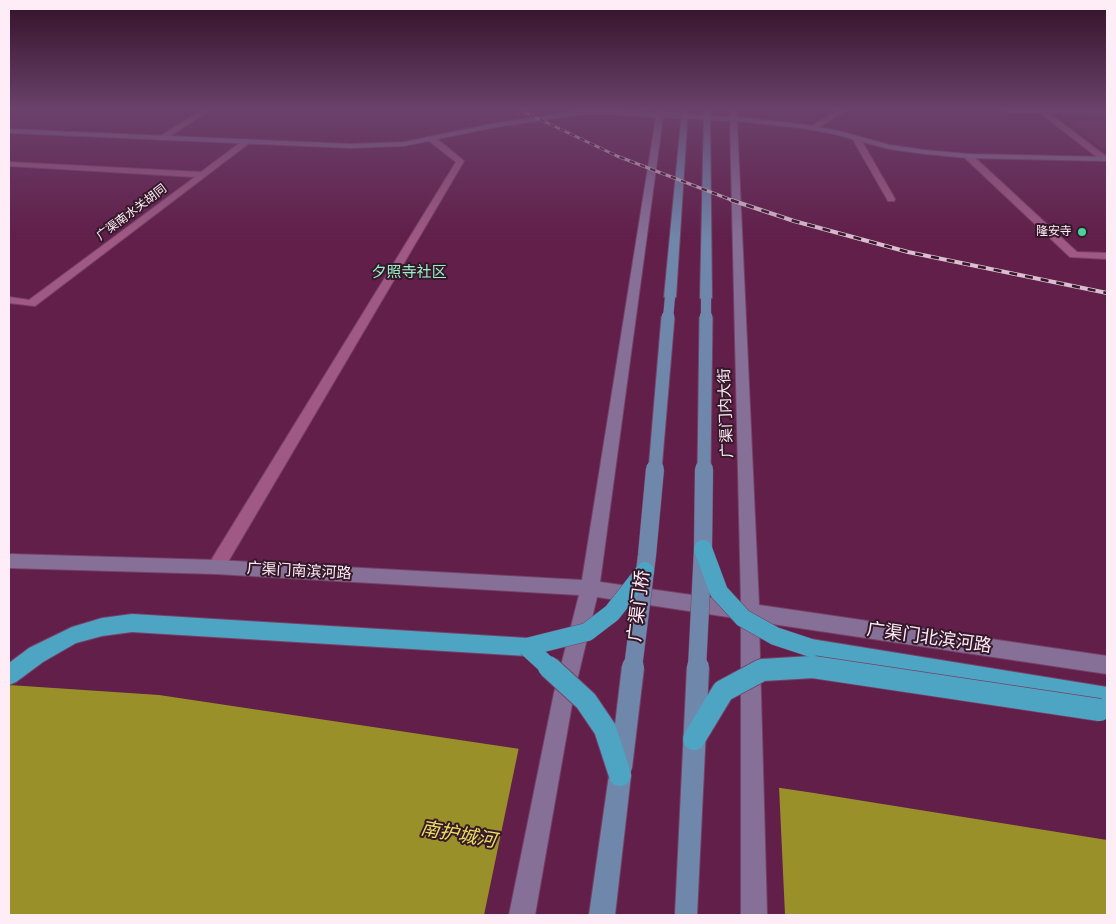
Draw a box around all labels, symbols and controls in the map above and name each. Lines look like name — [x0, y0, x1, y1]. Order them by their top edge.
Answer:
street label: 广渠南水关胡同 — [94, 182, 170, 244]
place label: 隆安寺 — [1036, 225, 1072, 239]
marker: 隆安寺 — [1076, 226, 1088, 238]
district label: 夕照寺社区 — [372, 264, 446, 282]
street label: 广渠门内大街 — [716, 368, 738, 458]
street label: 广渠门南滨河路 — [246, 560, 352, 584]
street label: 广渠门桥 — [625, 569, 655, 643]
street label: 广渠门北滨河路 — [865, 620, 993, 658]
water label: 南护城河 — [419, 818, 497, 854]

